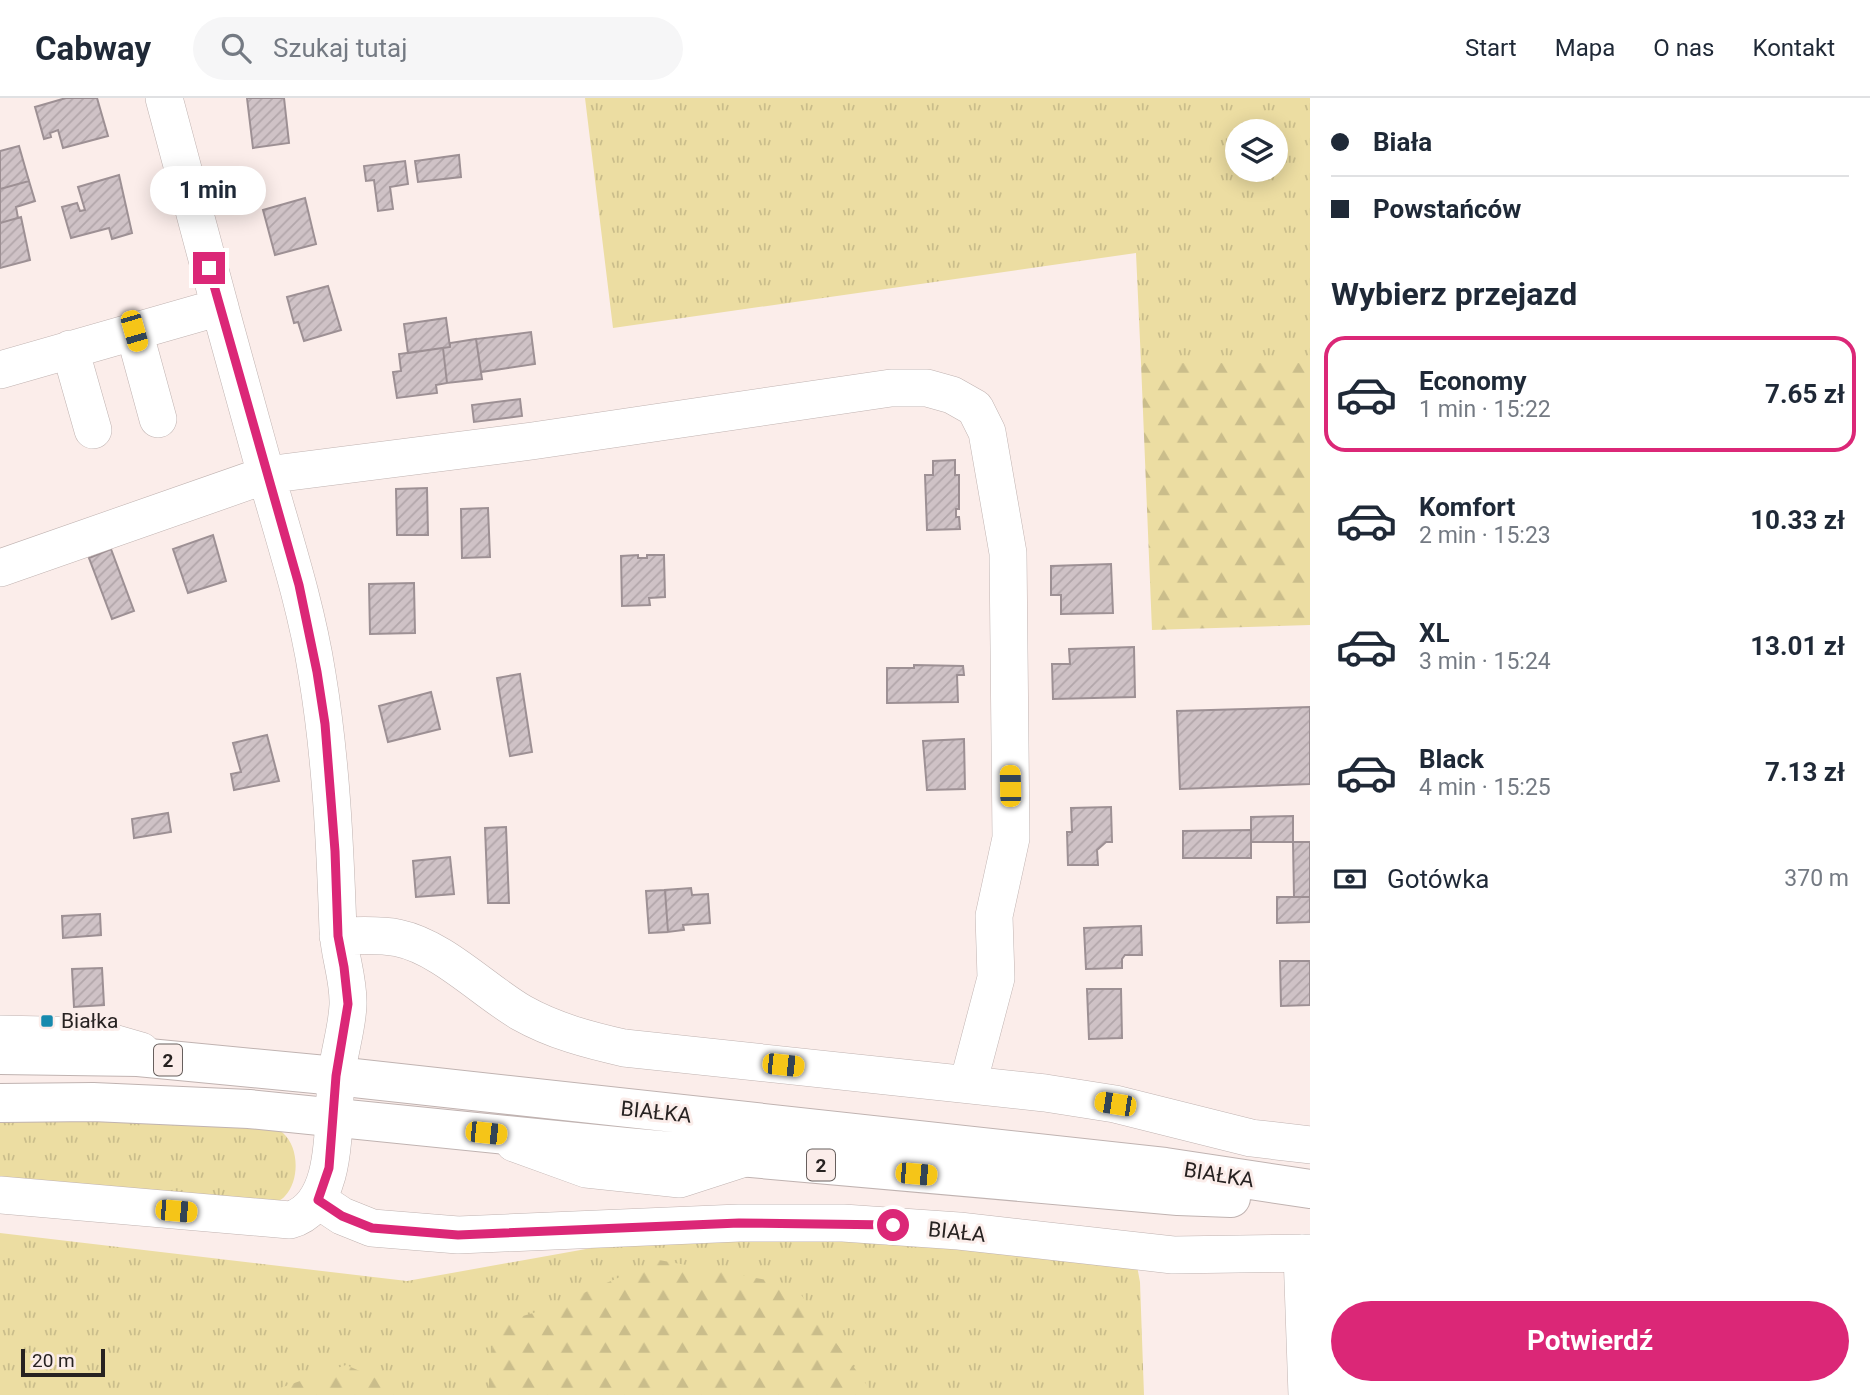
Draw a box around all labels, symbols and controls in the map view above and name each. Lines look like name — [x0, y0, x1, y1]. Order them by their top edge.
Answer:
search box — [193, 17, 683, 80]
text: Cabway — [35, 29, 151, 68]
icon: search — [217, 29, 255, 67]
text: Szukaj tutaj — [273, 33, 407, 63]
text: Start — [1465, 34, 1517, 62]
text: Mapa — [1555, 34, 1615, 62]
text: O nas — [1653, 34, 1714, 62]
text: Kontakt — [1752, 34, 1835, 62]
map controls — [1225, 119, 1288, 182]
button: layers — [1225, 119, 1288, 182]
text: Biała — [1373, 127, 1432, 157]
callout: 1 min — [151, 166, 267, 216]
text: 1 min — [179, 177, 237, 204]
text: Powstańców — [1373, 194, 1521, 224]
route end — [193, 252, 225, 284]
text: Wybierz przejazd — [1331, 275, 1577, 313]
car — [119, 308, 150, 354]
icon: car — [1335, 363, 1398, 426]
text: Economy — [1419, 366, 1526, 396]
text: 7.65 zł — [1765, 379, 1845, 409]
text: 1 min · 15:22 — [1419, 396, 1551, 423]
icon: car — [1335, 489, 1398, 552]
text: Komfort — [1419, 492, 1515, 522]
text: 10.33 zł — [1750, 505, 1845, 535]
text: 2 min · 15:23 — [1419, 522, 1551, 549]
icon: car — [1335, 615, 1398, 678]
text: XL — [1419, 618, 1450, 648]
text: 13.01 zł — [1750, 631, 1845, 661]
text: 3 min · 15:24 — [1419, 648, 1551, 675]
icon: car — [1335, 741, 1398, 804]
text: Black — [1419, 744, 1484, 774]
text: 7.13 zł — [1765, 757, 1845, 787]
car — [1000, 765, 1021, 807]
text: 4 min · 15:25 — [1419, 774, 1551, 801]
icon: cash — [1331, 860, 1369, 898]
text: Gotówka — [1387, 864, 1489, 894]
text: 370 m — [1784, 865, 1849, 892]
place label: Białka — [61, 1009, 118, 1033]
marker: Białka — [39, 1013, 55, 1029]
road number: 2 — [154, 1044, 182, 1076]
car — [762, 1052, 805, 1078]
car — [1093, 1090, 1138, 1118]
street label: BIAŁKA — [620, 1096, 693, 1128]
car — [465, 1120, 508, 1146]
road number: 2 — [807, 1149, 835, 1180]
street label: BIAŁKA — [1182, 1158, 1256, 1192]
car — [895, 1162, 938, 1186]
car — [155, 1199, 198, 1223]
route start — [877, 1209, 909, 1241]
street label: BIAŁA — [927, 1217, 987, 1247]
button: Potwierdź — [1331, 1301, 1849, 1381]
scale bar — [21, 1346, 105, 1378]
text: 20 m — [32, 1349, 75, 1372]

